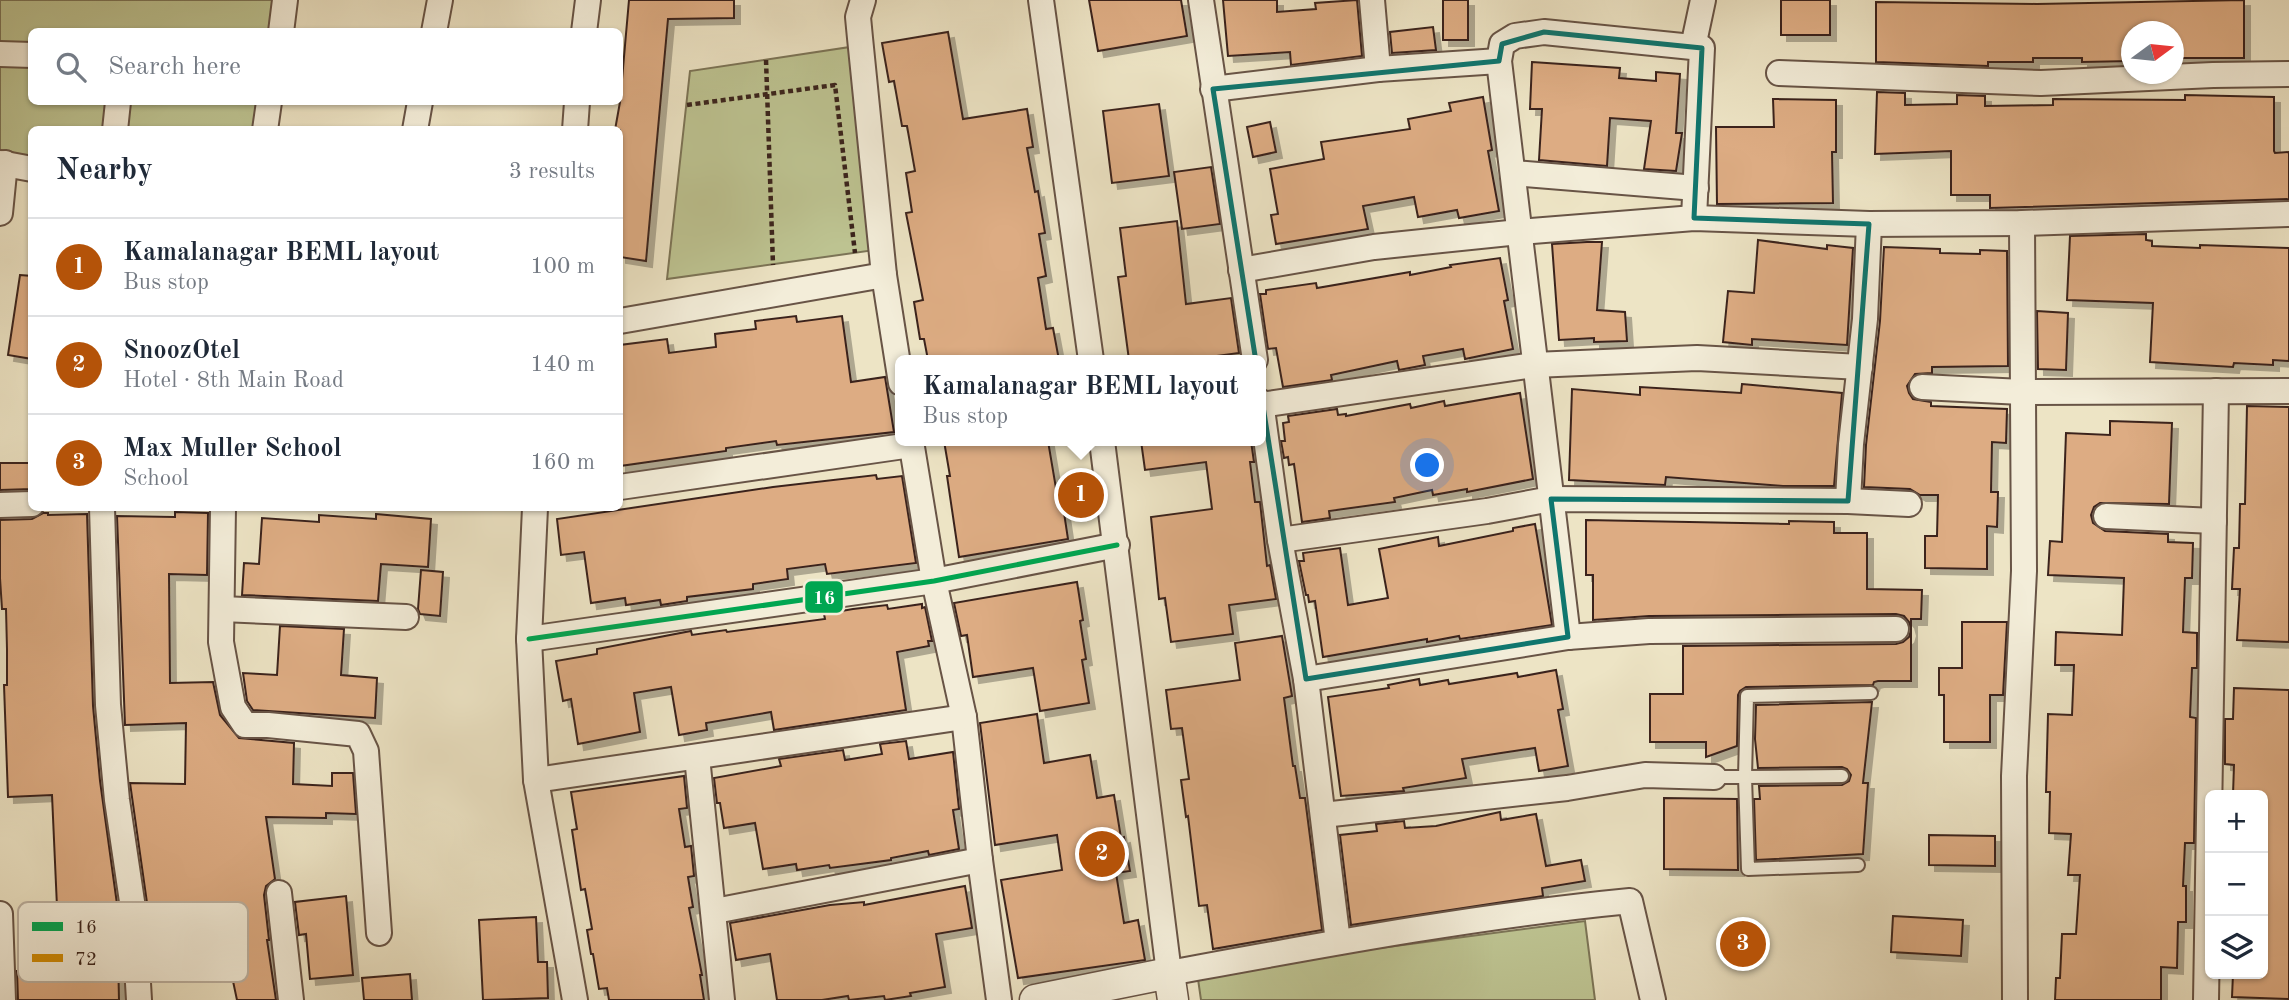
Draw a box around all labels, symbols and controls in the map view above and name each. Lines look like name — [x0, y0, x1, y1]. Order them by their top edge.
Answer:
north arrow — [2121, 21, 2184, 84]
search box — [28, 28, 623, 105]
icon: search — [52, 48, 90, 86]
text: Search here — [108, 54, 241, 80]
text: Nearby — [56, 156, 153, 186]
text: 3 results — [509, 160, 595, 183]
text: Kamalanagar BEML layout — [123, 240, 439, 266]
text: 1 — [72, 255, 86, 278]
text: 100 m — [530, 255, 595, 278]
text: Bus stop — [123, 271, 209, 294]
text: SnoozOtel — [123, 338, 240, 364]
text: 2 — [72, 353, 86, 376]
text: 140 m — [530, 353, 595, 376]
popup — [895, 355, 1266, 446]
text: Hotel · 8th Main Road — [123, 369, 344, 392]
text: Kamalanagar BEML layout — [922, 374, 1239, 400]
text: Bus stop — [922, 405, 1008, 428]
text: Max Muller School — [123, 436, 342, 462]
your location — [1410, 448, 1444, 482]
text: 3 — [72, 451, 86, 474]
text: 160 m — [530, 451, 595, 474]
text: School — [123, 467, 189, 490]
pin: 1 — [1058, 469, 1104, 521]
line badge: 16 — [804, 580, 844, 614]
text: 16 — [813, 590, 835, 609]
map controls — [2205, 790, 2268, 979]
button: + — [2205, 790, 2268, 853]
pin: 2 — [1079, 828, 1125, 880]
button: − — [2205, 853, 2268, 916]
legend — [18, 902, 248, 982]
button: layers — [2205, 916, 2268, 979]
pin: 3 — [1720, 918, 1766, 970]
text: 16 — [75, 919, 97, 938]
text: 72 — [75, 951, 97, 970]

